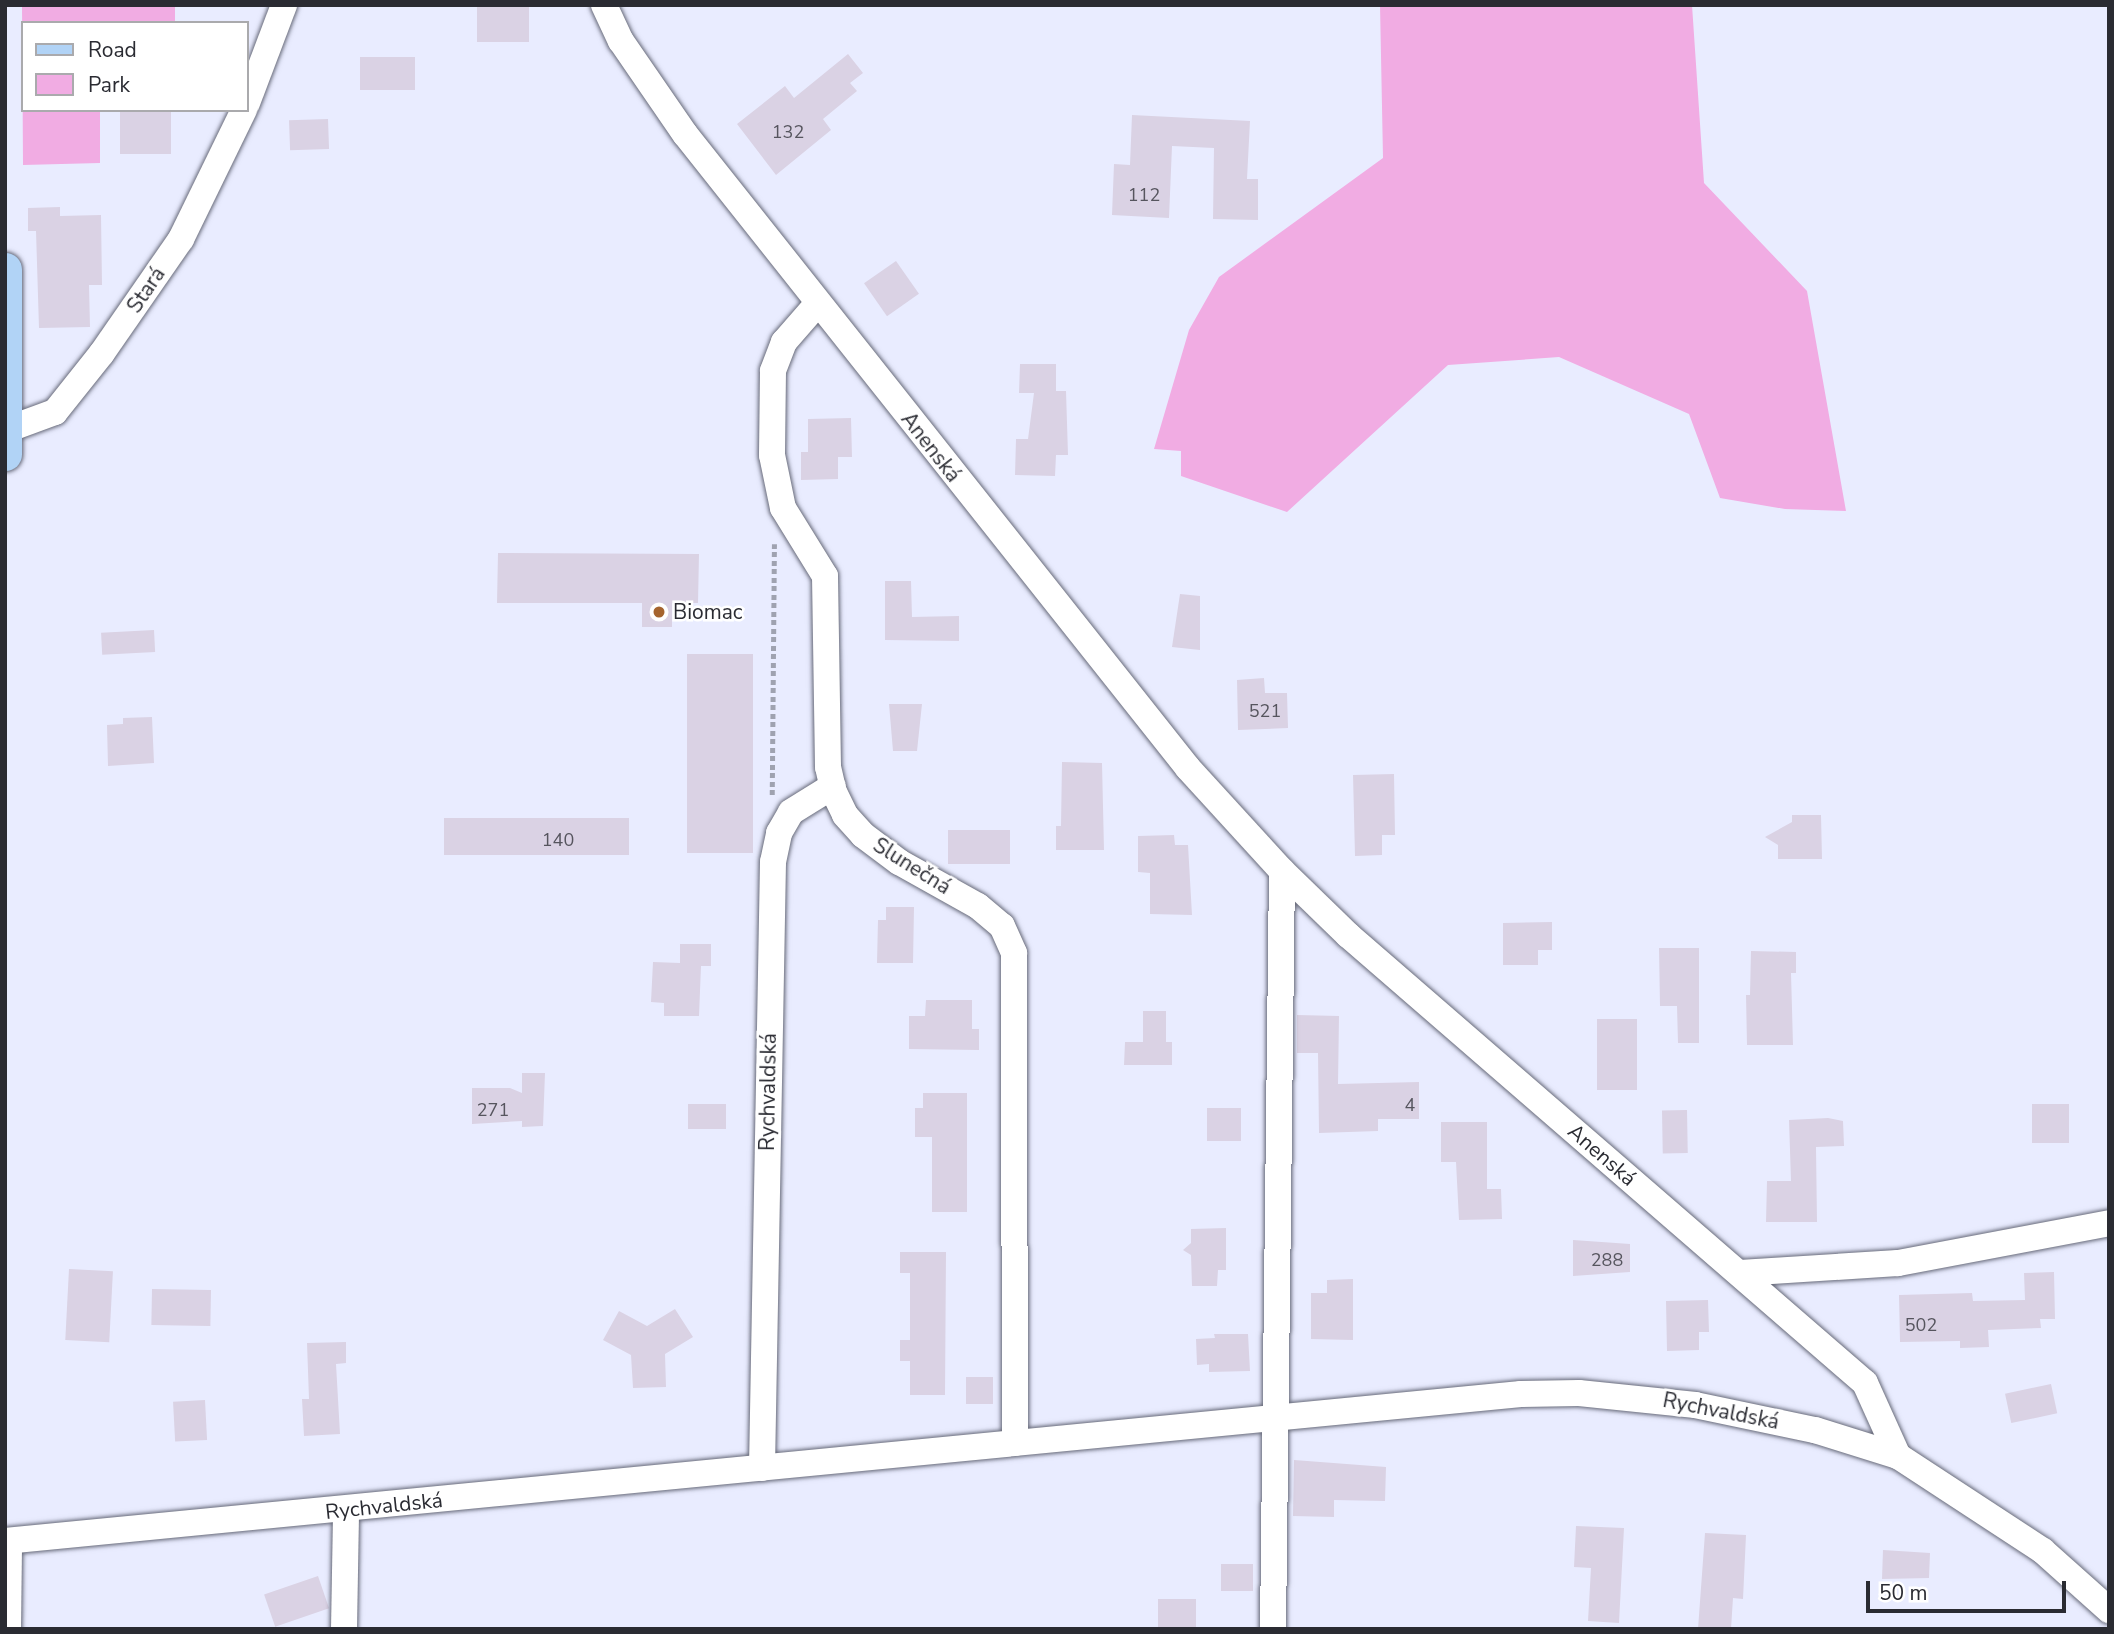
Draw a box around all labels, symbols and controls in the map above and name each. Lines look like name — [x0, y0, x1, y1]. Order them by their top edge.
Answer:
legend — [21, 21, 248, 112]
text: Road — [88, 36, 137, 64]
text: Park — [88, 71, 130, 99]
house number: 132 — [772, 121, 804, 143]
house number: 112 — [1128, 184, 1160, 206]
street label: Stará — [122, 262, 170, 318]
street label: Anenská — [896, 407, 966, 487]
place label: Biomac — [673, 599, 743, 625]
marker: Biomac — [651, 604, 667, 620]
house number: 521 — [1249, 700, 1281, 722]
house number: 140 — [542, 829, 574, 851]
street label: Slunečná — [869, 832, 955, 900]
street label: Rychvaldská — [754, 1033, 782, 1151]
house number: 4 — [1405, 1094, 1415, 1116]
house number: 271 — [477, 1099, 509, 1121]
street label: Anenská — [1563, 1119, 1641, 1191]
house number: 288 — [1591, 1249, 1623, 1271]
house number: 502 — [1905, 1314, 1937, 1336]
street label: Rychvaldská — [1661, 1387, 1781, 1435]
street label: Rychvaldská — [324, 1487, 444, 1525]
scale bar — [1869, 1568, 2068, 1612]
text: 50 m — [1879, 1579, 1928, 1607]

